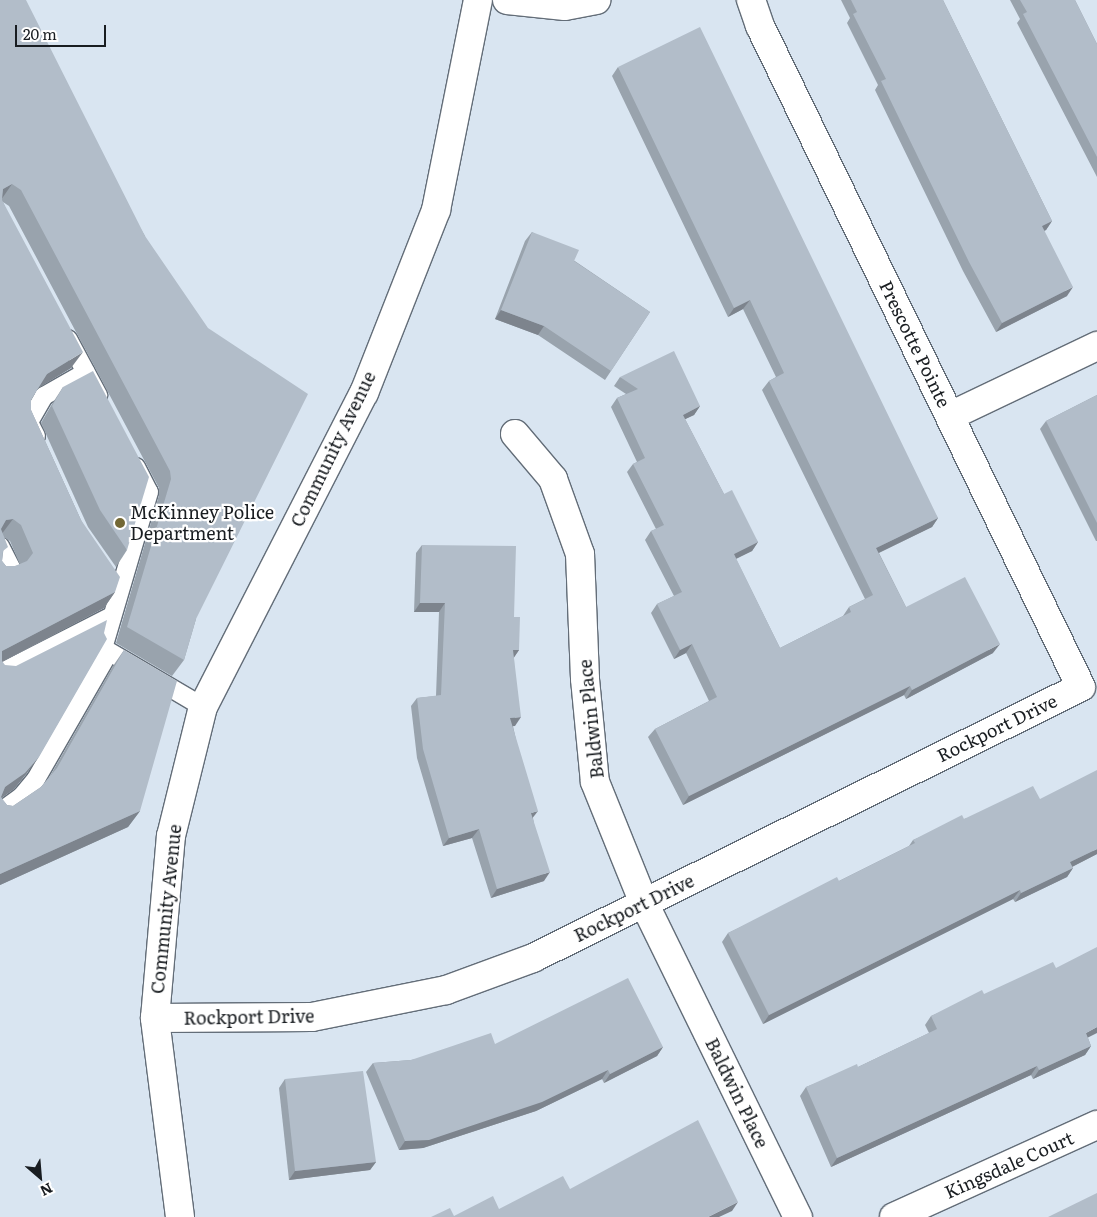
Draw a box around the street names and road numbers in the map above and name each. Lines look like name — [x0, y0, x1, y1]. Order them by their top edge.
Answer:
street label: Prescotte Pointe — [875, 277, 955, 411]
street label: Community Avenue — [286, 368, 380, 530]
street label: Baldwin Place — [574, 658, 608, 780]
street label: Rockport Drive — [933, 690, 1061, 766]
street label: Community Avenue — [146, 823, 186, 995]
street label: Rockport Drive — [570, 870, 698, 946]
street label: Rockport Drive — [183, 1005, 315, 1029]
street label: Baldwin Place — [701, 1034, 773, 1152]
street label: Kingsdale Court — [941, 1127, 1077, 1203]

